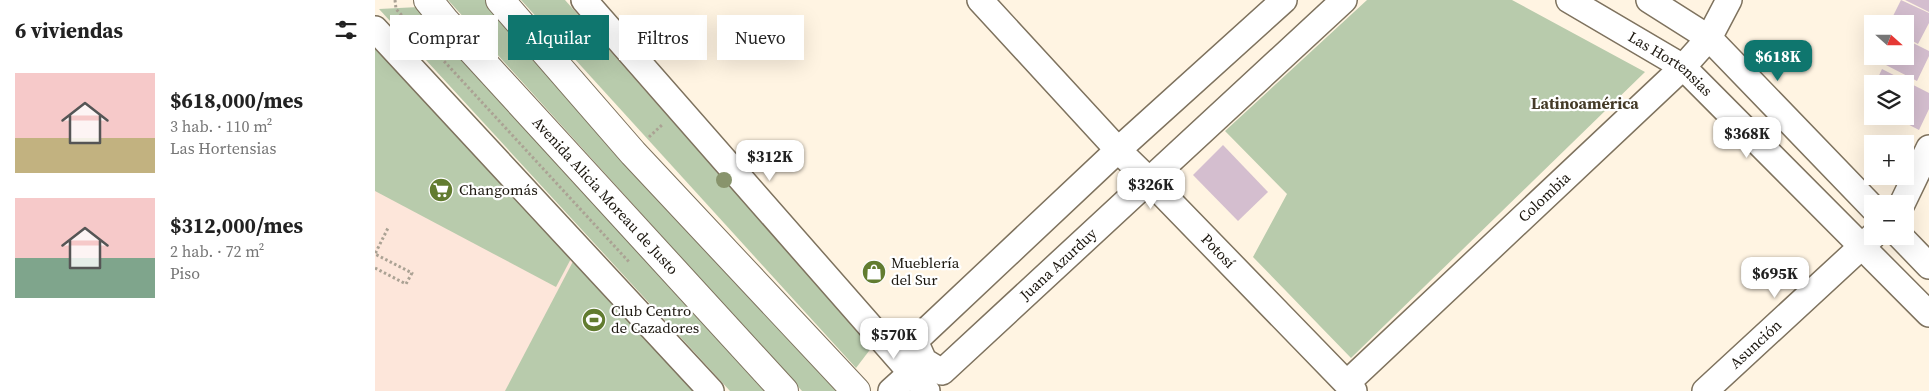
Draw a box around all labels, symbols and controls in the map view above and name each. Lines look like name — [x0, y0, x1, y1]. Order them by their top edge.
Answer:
chip: Comprar — [390, 15, 498, 60]
chip: Alquilar — [508, 15, 609, 60]
chip: Filtros — [619, 15, 707, 60]
chip: Nuevo — [717, 15, 804, 60]
north arrow — [1864, 15, 1914, 65]
map controls — [1864, 15, 1914, 245]
text: 6 viviendas — [15, 16, 123, 45]
icon: filters — [332, 16, 360, 44]
street label: Las Hortensias — [1624, 26, 1717, 101]
pin: $618K — [1743, 39, 1813, 82]
text: $618K — [1755, 45, 1801, 67]
button: layers — [1864, 75, 1914, 125]
text: $618,000/mes — [170, 86, 303, 115]
district label: Latinoamérica — [1531, 92, 1639, 114]
icon: home — [55, 93, 115, 153]
street label: Avenida Alicia Moreau de Justo — [528, 112, 683, 279]
text: 3 hab. · 110 m² — [170, 115, 272, 137]
pin: $368K — [1712, 116, 1782, 159]
text: $368K — [1724, 122, 1770, 144]
button: + — [1864, 135, 1914, 185]
text: Las Hortensias — [170, 137, 276, 159]
pin: $312K — [735, 140, 805, 182]
text: $312K — [747, 145, 793, 167]
street label: Colombia — [1513, 167, 1575, 227]
pin: $326K — [1116, 168, 1186, 210]
text: $326K — [1128, 173, 1174, 195]
supermarket icon: Changomás — [428, 177, 454, 203]
place label: Changomás — [459, 179, 538, 200]
button: − — [1864, 195, 1914, 245]
text: $312,000/mes — [170, 211, 303, 240]
icon: home — [55, 218, 115, 278]
street label: Juana Azurduy — [1014, 223, 1101, 306]
street label: Potosí — [1197, 229, 1240, 273]
text: 2 hab. · 72 m² — [170, 240, 264, 262]
place label: Mueblería del Sur — [891, 252, 960, 290]
pin: $695K — [1740, 256, 1810, 299]
shop icon: Mueblería del Sur — [861, 259, 887, 285]
text: Piso — [170, 262, 200, 284]
text: $695K — [1752, 262, 1798, 284]
place label: Club Centro de Cazadores — [611, 300, 699, 338]
sports icon: Club Centro de Cazadores — [581, 307, 607, 333]
street label: Asunción — [1725, 315, 1786, 373]
pin: $570K — [859, 318, 929, 360]
text: $570K — [871, 323, 917, 345]

